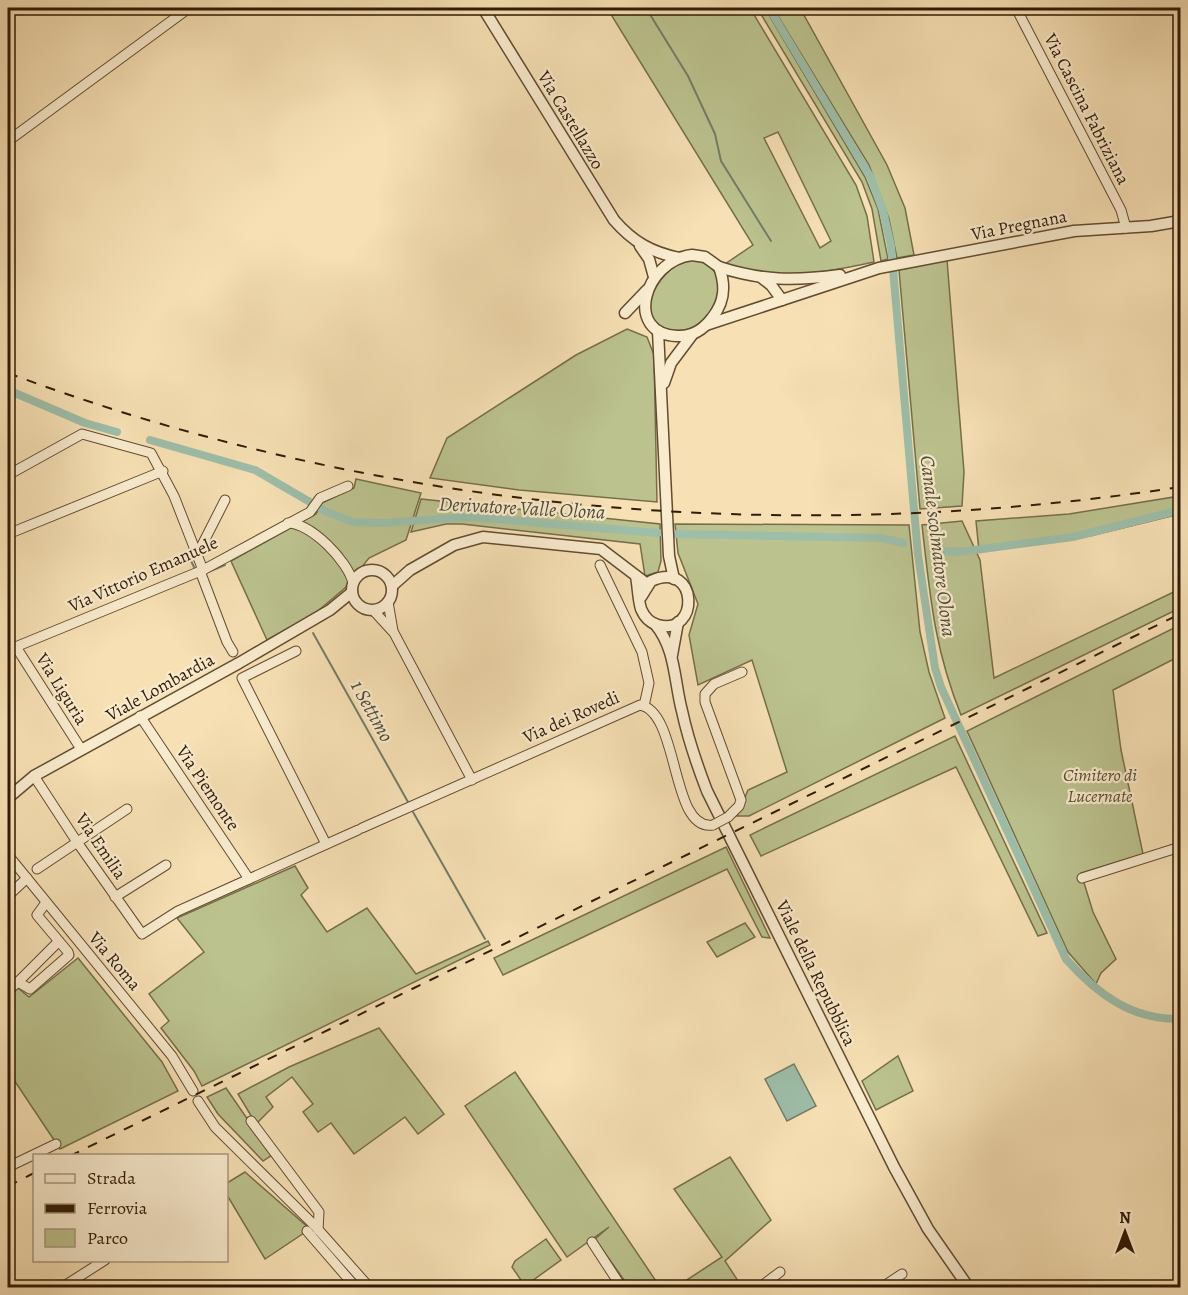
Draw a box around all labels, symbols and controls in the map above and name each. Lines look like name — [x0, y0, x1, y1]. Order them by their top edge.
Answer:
street label: Via Cascina Fabriziana — [1038, 28, 1136, 189]
street label: Via Castellazzo — [532, 65, 610, 174]
street label: Via Pregnana — [968, 204, 1070, 246]
water label: Canale scolmatore Olona — [913, 454, 963, 638]
water label: Derivatore Valle Olona — [438, 490, 606, 526]
street label: Via Vittorio Emanuele — [63, 530, 222, 618]
street label: Viale Lombardia — [101, 647, 219, 727]
street label: Via Liguria — [30, 648, 94, 730]
water label: 1 Settimo — [344, 675, 400, 747]
street label: Via dei Rovedi — [518, 685, 623, 749]
street label: Via Piemonte — [170, 740, 245, 835]
park label: Cimitero di Lucernate — [1063, 763, 1137, 808]
street label: Via Emilia — [69, 807, 132, 884]
street label: Viale della Repubblica — [770, 895, 862, 1051]
street label: Via Roma — [83, 926, 147, 996]
legend — [33, 1154, 228, 1262]
text: Strada — [87, 1166, 136, 1190]
text: Ferrovia — [87, 1196, 148, 1220]
north arrow — [1095, 1202, 1155, 1262]
text: N — [1119, 1207, 1131, 1229]
text: Parco — [87, 1226, 128, 1250]

